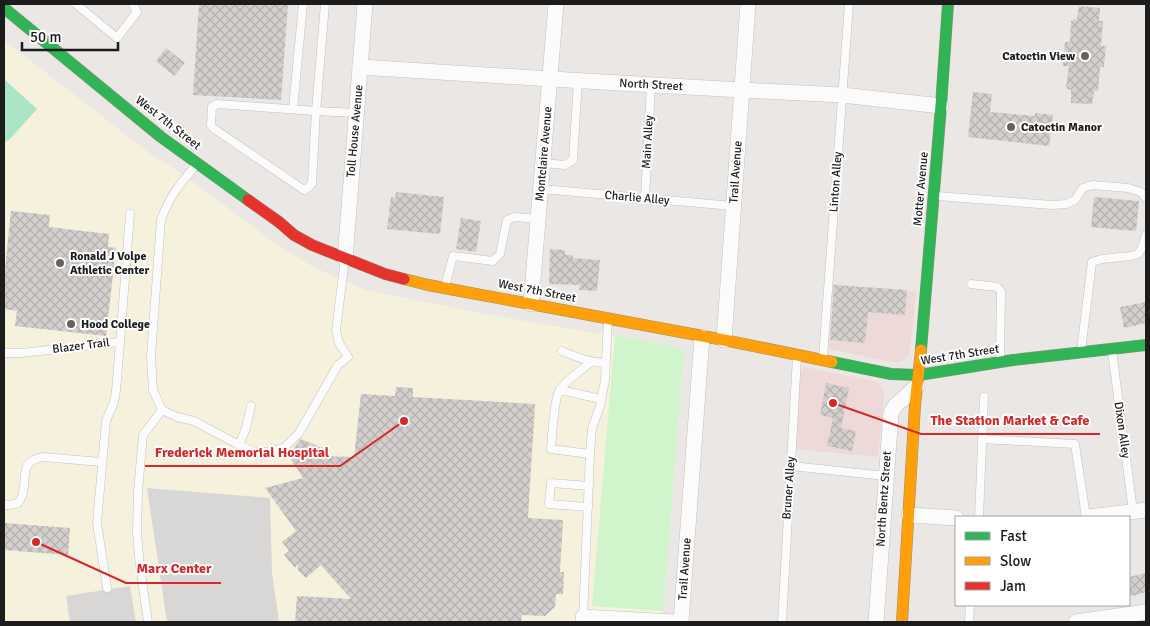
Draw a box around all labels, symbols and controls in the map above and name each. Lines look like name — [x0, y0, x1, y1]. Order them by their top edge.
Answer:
scale bar — [22, 20, 119, 52]
text: 50 m — [30, 28, 61, 46]
place label: Catoctin View — [1002, 49, 1076, 64]
marker: Catoctin View — [1079, 50, 1091, 62]
street label: North Street — [619, 76, 683, 94]
street label: Toll House Avenue — [343, 84, 367, 178]
street label: West 7th Street — [132, 93, 204, 153]
street label: Montclaire Avenue — [532, 106, 556, 202]
street label: Main Alley — [639, 114, 657, 169]
place label: Catoctin Manor — [1021, 120, 1102, 135]
marker: Catoctin Manor — [1005, 121, 1017, 133]
street label: Trail Avenue — [726, 140, 746, 204]
street label: Linton Alley — [826, 151, 846, 213]
street label: Motter Avenue — [910, 151, 932, 227]
street label: Charlie Alley — [604, 188, 670, 208]
place label: Ronald J Volpe Athletic Center — [70, 249, 150, 278]
marker: Ronald J Volpe Athletic Center — [54, 257, 66, 269]
street label: West 7th Street — [497, 276, 577, 306]
place label: Hood College — [81, 317, 150, 332]
marker: Hood College — [65, 318, 77, 330]
street label: Blazer Trail — [51, 335, 111, 357]
street label: West 7th Street — [920, 341, 1000, 369]
street label: Dixon Alley — [1111, 401, 1133, 460]
callout: The Station Market & Cafe — [921, 405, 1100, 434]
text: The Station Market & Cafe — [930, 412, 1090, 429]
callout: Frederick Memorial Hospital — [145, 437, 340, 466]
text: Frederick Memorial Hospital — [155, 444, 330, 461]
street label: North Bentz Street — [873, 451, 895, 547]
street label: Bruner Alley — [779, 456, 799, 520]
legend — [955, 516, 1130, 606]
text: Fast — [1000, 527, 1027, 545]
street label: Trail Avenue — [675, 537, 695, 601]
text: Slow — [1000, 552, 1031, 570]
callout: Marx Center — [126, 554, 221, 583]
text: Marx Center — [136, 560, 212, 577]
text: Jam — [1000, 577, 1026, 595]

